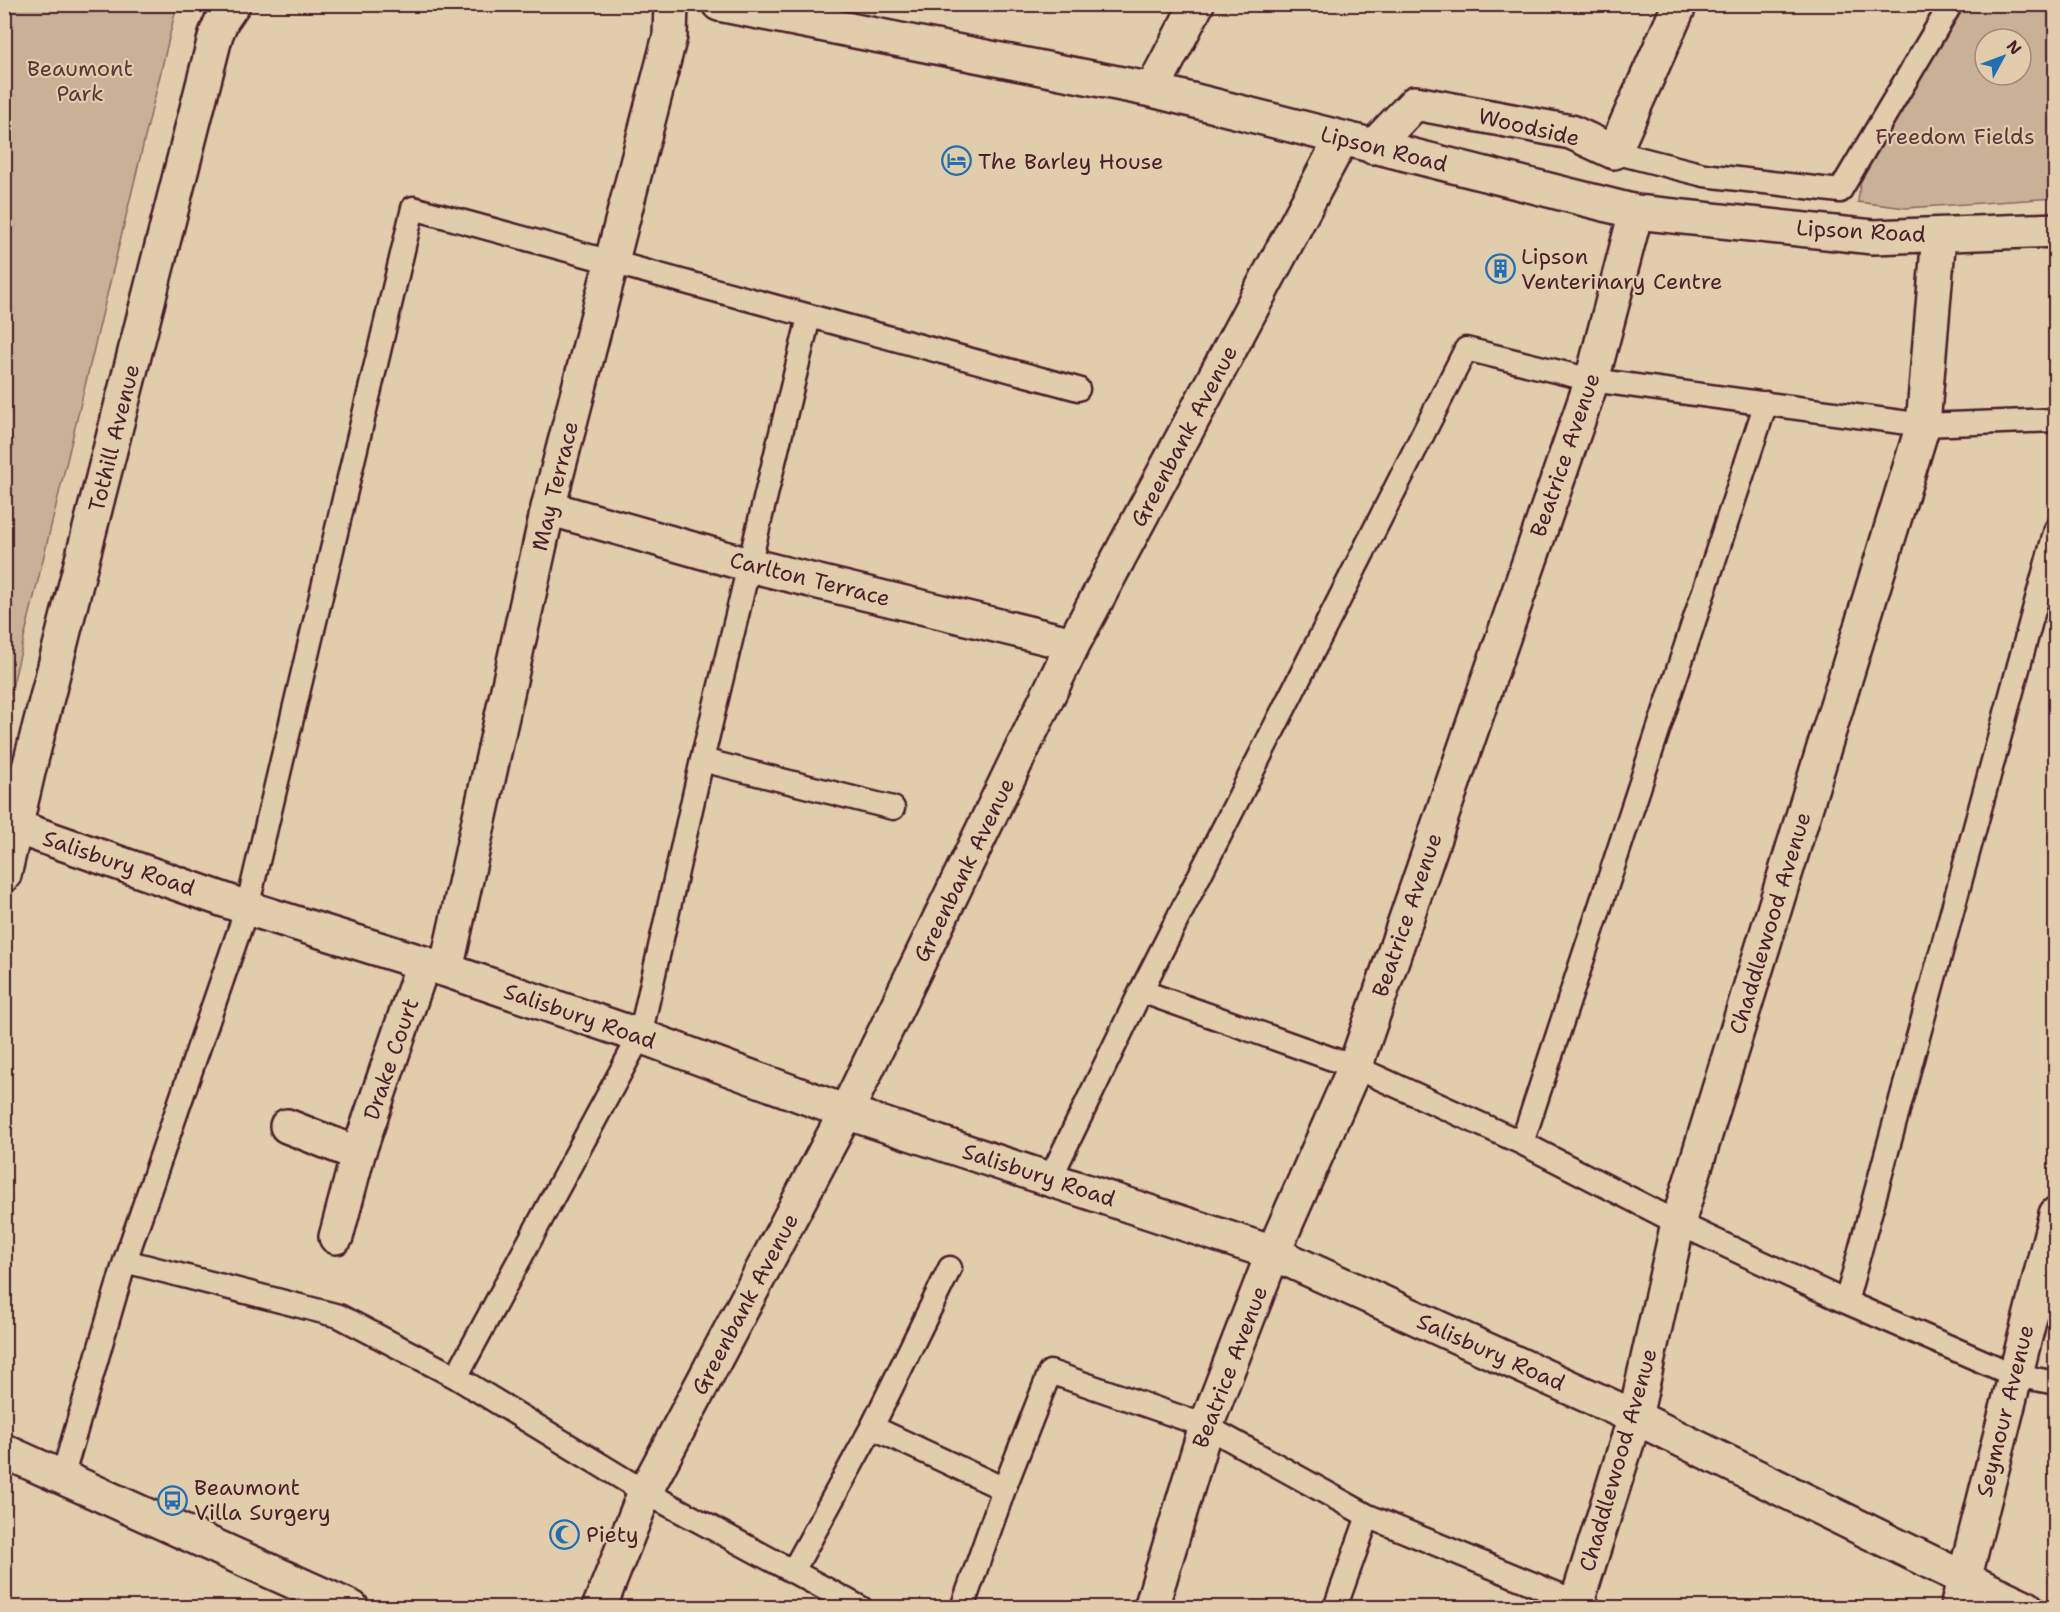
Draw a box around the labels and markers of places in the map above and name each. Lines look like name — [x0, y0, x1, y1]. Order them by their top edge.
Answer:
hotel icon: The Barley House — [941, 145, 973, 177]
place label: The Barley House — [978, 147, 1164, 176]
place label: Lipson Venterinary Centre — [1521, 242, 1722, 296]
building icon: Lipson Venterinary Centre — [1484, 253, 1516, 285]
place label: Beaumont Villa Surgery — [194, 1473, 331, 1527]
bus stop icon: Beaumont Villa Surgery — [157, 1484, 189, 1516]
mosque icon: Piety — [549, 1518, 581, 1550]
place label: Piety — [586, 1520, 639, 1549]

